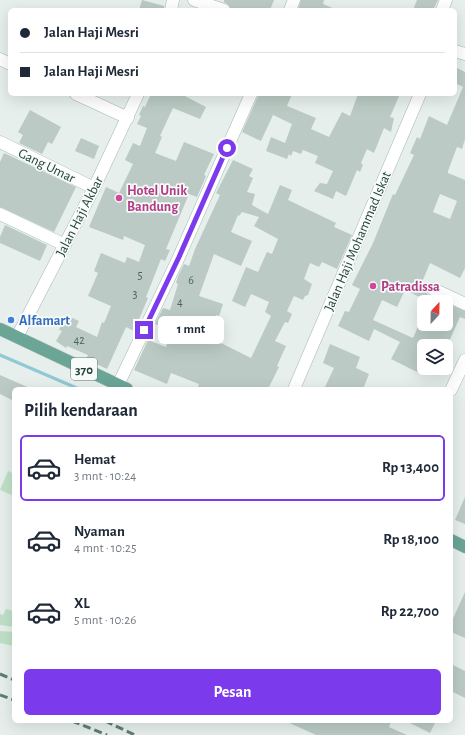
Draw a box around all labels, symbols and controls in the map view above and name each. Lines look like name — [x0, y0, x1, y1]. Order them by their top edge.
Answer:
text: Jalan Haji Mesri — [44, 25, 139, 40]
text: Jalan Haji Mesri — [44, 64, 139, 79]
route start — [218, 139, 236, 157]
street label: Gang Umar — [16, 146, 78, 186]
street label: Jalan Haji Mohammad Iskat — [322, 169, 394, 313]
street label: Jalan Haji Akbar — [54, 174, 106, 259]
place label: Hotel Unik Bandung — [127, 184, 187, 214]
marker: Hotel Unik Bandung — [114, 193, 124, 203]
house number: 5 — [137, 269, 143, 281]
house number: 6 — [188, 274, 194, 286]
place label: Patradissa — [381, 280, 440, 294]
marker: Patradissa — [368, 281, 378, 291]
house number: 3 — [133, 288, 138, 300]
north arrow — [417, 295, 453, 331]
map controls — [417, 295, 453, 375]
house number: 4 — [177, 296, 183, 308]
place label: Alfamart — [19, 314, 70, 328]
marker: Alfamart — [6, 315, 16, 325]
callout: 1 mnt — [158, 316, 224, 344]
route end — [135, 321, 153, 339]
text: 1 mnt — [177, 323, 205, 336]
house number: 42 — [73, 334, 85, 346]
button: layers — [417, 339, 453, 375]
road number: 370 — [71, 358, 97, 380]
text: Pilih kendaraan — [24, 402, 138, 420]
icon: car — [26, 450, 62, 486]
text: Hemat — [74, 452, 116, 467]
text: Rp 13,400 — [382, 460, 439, 475]
text: 3 mnt · 10:24 — [74, 470, 136, 483]
icon: car — [26, 522, 62, 558]
text: Nyaman — [74, 524, 125, 539]
text: Rp 18,100 — [383, 532, 439, 547]
text: 4 mnt · 10:25 — [74, 542, 136, 555]
icon: car — [26, 594, 62, 630]
text: XL — [74, 596, 90, 611]
text: Rp 22,700 — [381, 604, 439, 619]
text: 5 mnt · 10:26 — [74, 614, 136, 627]
button: Pesan — [24, 669, 441, 715]

